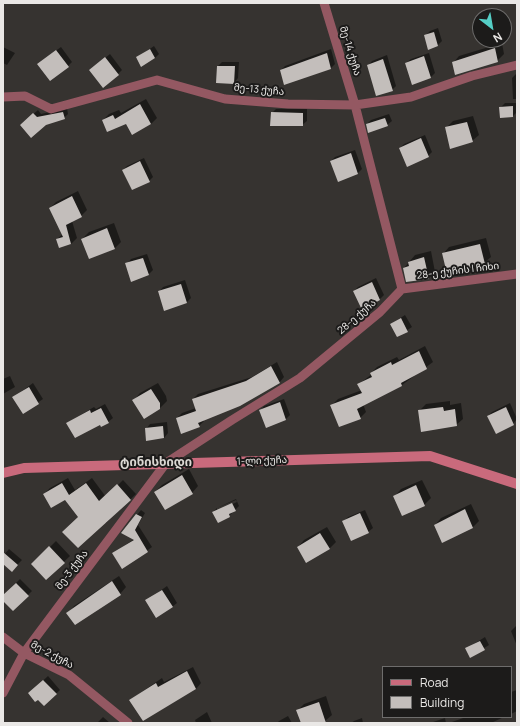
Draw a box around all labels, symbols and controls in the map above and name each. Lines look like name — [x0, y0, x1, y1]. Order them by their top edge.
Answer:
north arrow — [472, 8, 512, 48]
street label: მე-14 ქუჩა — [337, 25, 363, 77]
text: N — [491, 29, 505, 46]
street label: მე-13 ქუჩა — [233, 82, 285, 98]
street label: 28-ე ქუჩის I ჩიხი — [416, 260, 500, 282]
street label: 28-ე ქუჩა — [335, 297, 379, 337]
street label: 1-ლი ქუჩა — [237, 454, 287, 468]
district label: ტინისხიდი — [120, 456, 192, 470]
street label: მე-3 ქუჩა — [53, 548, 91, 592]
street label: მე-2 ქუჩა — [28, 639, 76, 671]
legend — [382, 666, 512, 718]
text: Road — [420, 674, 448, 691]
text: Building — [420, 694, 464, 711]

